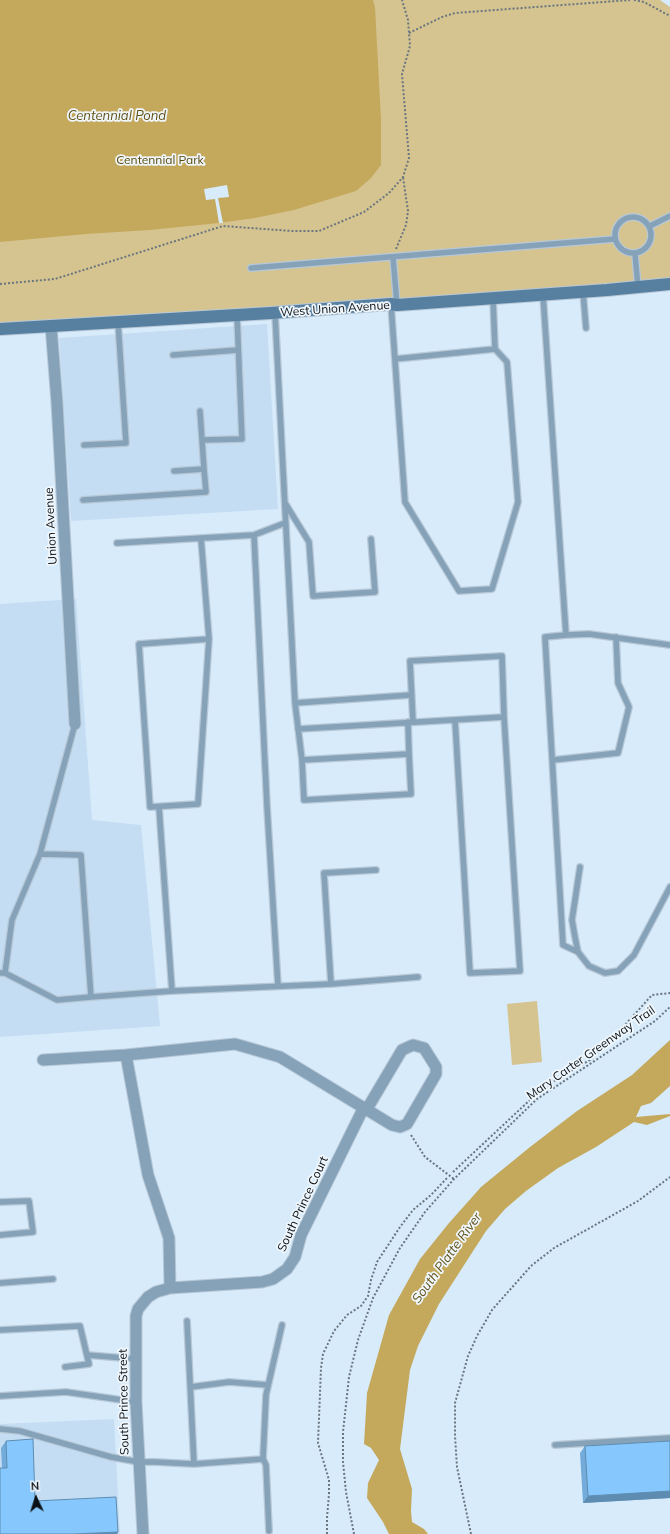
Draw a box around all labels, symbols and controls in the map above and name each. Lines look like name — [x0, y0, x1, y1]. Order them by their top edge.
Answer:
water label: Centennial Pond — [68, 108, 166, 124]
park label: Centennial Park — [116, 153, 204, 167]
street label: West Union Avenue — [280, 298, 390, 320]
street label: Union Avenue — [42, 487, 60, 565]
street label: Mary Carter Greenway Trail — [524, 1003, 658, 1103]
street label: South Prince Court — [275, 1154, 331, 1254]
water label: South Platte River — [409, 1210, 485, 1306]
street label: South Prince Street — [116, 1349, 132, 1455]
north arrow — [16, 1478, 56, 1518]
text: N — [31, 1479, 40, 1493]

